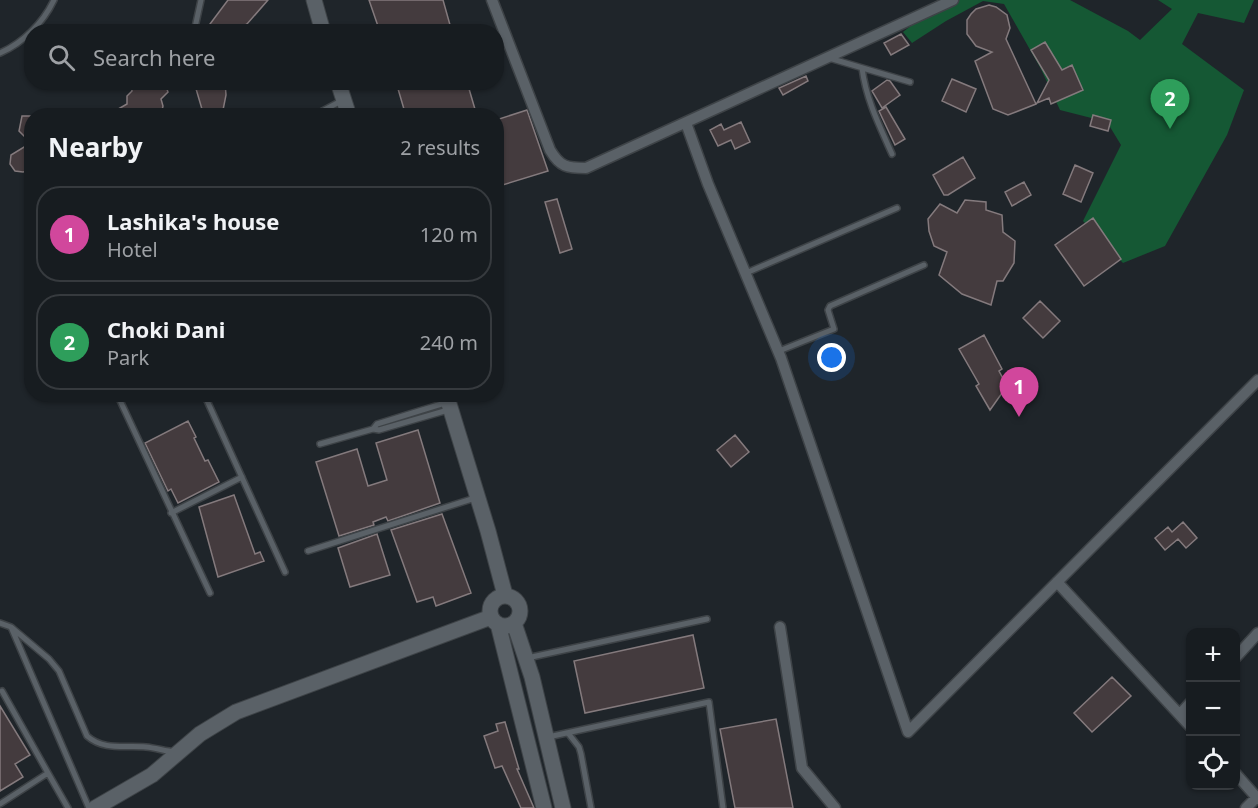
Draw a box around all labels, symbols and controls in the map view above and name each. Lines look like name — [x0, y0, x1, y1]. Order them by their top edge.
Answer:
search box — [24, 24, 504, 90]
icon: search — [45, 41, 78, 74]
text: Search here — [93, 42, 215, 72]
pin: 2 — [1150, 80, 1190, 129]
text: Nearby — [48, 129, 143, 165]
text: 2 results — [400, 134, 480, 161]
text: Lashika's house — [107, 206, 279, 236]
text: 1 — [64, 221, 75, 248]
text: 120 m — [420, 221, 478, 248]
text: Hotel — [107, 236, 158, 263]
text: Choki Dani — [107, 314, 225, 344]
text: 2 — [64, 329, 75, 356]
text: 240 m — [420, 329, 478, 356]
your location — [817, 343, 846, 372]
text: Park — [107, 344, 149, 371]
pin: 1 — [1000, 368, 1038, 417]
map controls — [1186, 628, 1240, 790]
button: + — [1186, 628, 1240, 682]
button: − — [1186, 682, 1240, 736]
button: locate — [1186, 736, 1240, 790]

